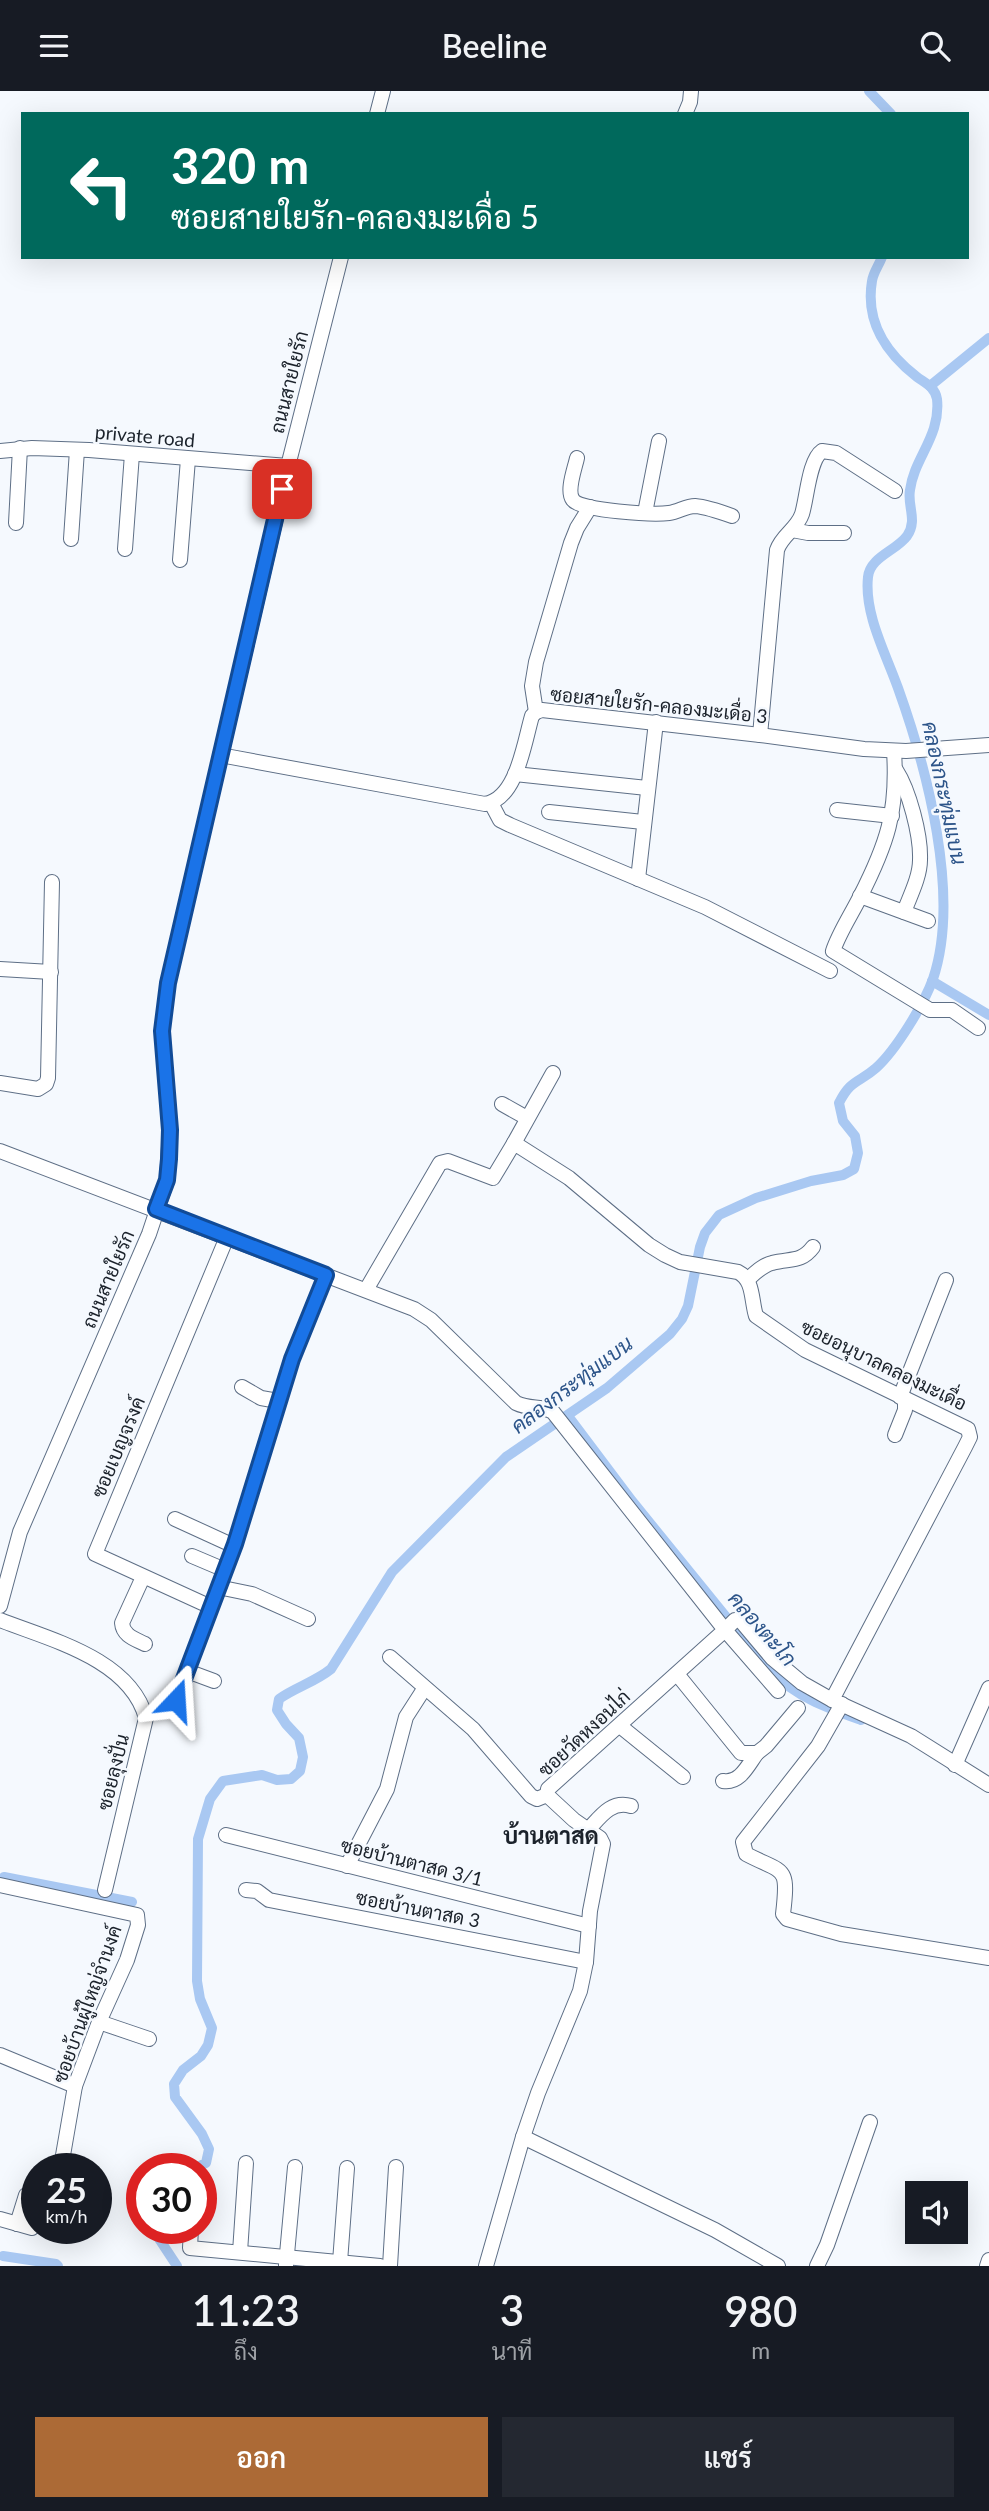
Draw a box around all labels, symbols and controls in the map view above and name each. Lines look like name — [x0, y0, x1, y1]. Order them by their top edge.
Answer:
text: Beeline — [442, 26, 547, 65]
icon: menu — [35, 27, 73, 65]
icon: search — [916, 27, 954, 65]
text: 320 m — [171, 136, 309, 194]
icon: left — [56, 140, 147, 231]
text: ซอยสายใยรัก-คลองมะเดื่อ 5 — [171, 197, 539, 236]
street label: ถนนสายใยรัก — [265, 328, 312, 435]
street label: private road — [94, 420, 196, 451]
pin — [252, 459, 312, 519]
icon: arrive — [263, 470, 301, 508]
street label: ซอยสายใยรัก-คลองมะเดื่อ 3 — [549, 677, 769, 727]
water label: คลองกระทุ่มแบน — [915, 719, 973, 868]
street label: ถนนสายใยรัก — [77, 1226, 139, 1331]
street label: ซอยอนุบาลคลองมะเดื่อ — [797, 1310, 973, 1417]
water label: คลองกระทุ่มแบน — [505, 1330, 639, 1440]
street label: ซอยเบญจรงค์ — [86, 1393, 150, 1501]
water label: คลองตะโก — [724, 1586, 802, 1670]
position arrow — [139, 1663, 213, 1737]
street label: ซอยวัดหงอนไก่ — [533, 1684, 634, 1781]
street label: ซอยลุงปั่น — [88, 1730, 135, 1813]
district label: บ้านตาสด — [503, 1820, 599, 1849]
street label: ซอยบ้านตาสด 3/1 — [339, 1833, 486, 1890]
street label: ซอยบ้านตาสด 3 — [354, 1885, 482, 1932]
street label: ซอยบ้านผู้ใหญ่จำนงค์ — [47, 1922, 129, 2087]
speed limit sign: 30 — [126, 2153, 217, 2244]
text: 25 — [46, 2168, 87, 2210]
map controls — [905, 2181, 968, 2244]
button: sound — [905, 2181, 968, 2244]
text: km/h — [45, 2205, 88, 2227]
text: 11:23 — [192, 2285, 300, 2335]
text: 3 — [500, 2285, 524, 2335]
text: 980 — [724, 2286, 797, 2336]
text: m — [751, 2336, 770, 2364]
text: ถึง — [234, 2337, 258, 2365]
text: นาที — [492, 2337, 532, 2365]
button: ออก — [35, 2417, 488, 2497]
button: แชร์ — [502, 2417, 954, 2497]

